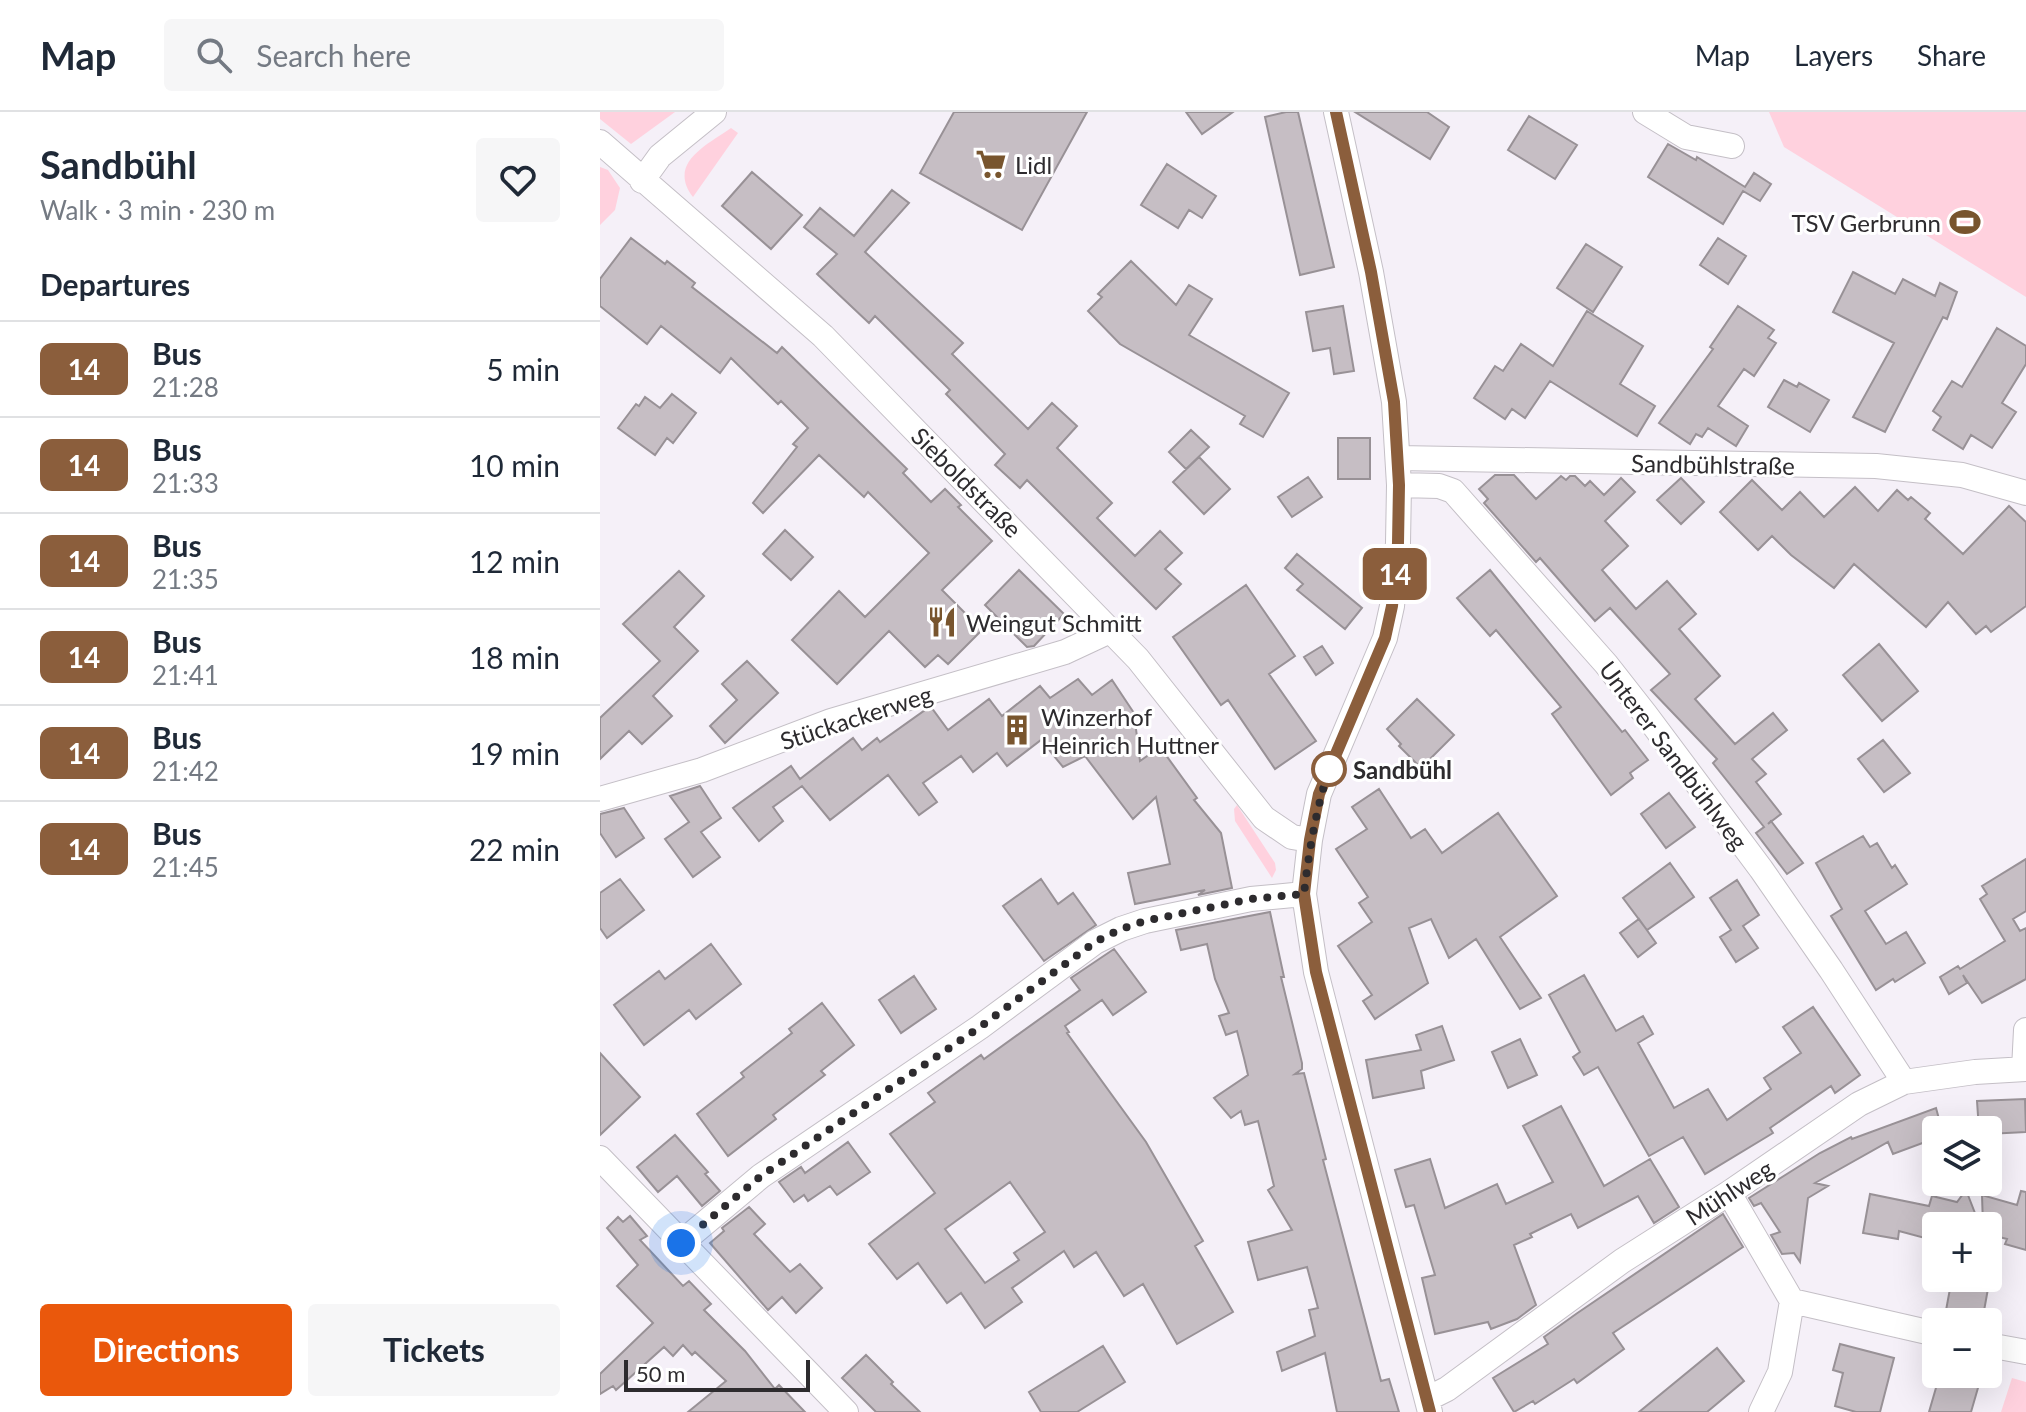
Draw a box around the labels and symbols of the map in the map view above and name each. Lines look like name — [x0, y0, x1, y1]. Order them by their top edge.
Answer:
supermarket icon: Lidl — [974, 147, 1008, 181]
place label: Lidl — [1015, 150, 1052, 179]
sports icon: TSV Gerbrunn — [1948, 205, 1982, 239]
place label: TSV Gerbrunn — [1792, 208, 1941, 237]
street label: Sieboldstraße — [906, 421, 1028, 543]
street label: Sandbühlstraße — [1631, 448, 1795, 480]
line badge: 14 — [1359, 548, 1431, 600]
restaurant icon: Weingut Schmitt — [925, 605, 959, 639]
place label: Weingut Schmitt — [966, 608, 1142, 637]
street label: Unterer Sandbühlweg — [1594, 655, 1754, 855]
street label: Stückackerweg — [776, 679, 936, 755]
place label: Winzerhof Heinrich Huttner — [1041, 702, 1219, 759]
building icon: Winzerhof Heinrich Huttner — [1000, 713, 1034, 747]
marker: Sandbühl — [1312, 752, 1346, 786]
place label: Sandbühl — [1353, 755, 1452, 784]
street label: Mühlweg — [1680, 1153, 1778, 1231]
your location — [661, 1223, 701, 1263]
scale bar — [624, 1356, 810, 1392]

